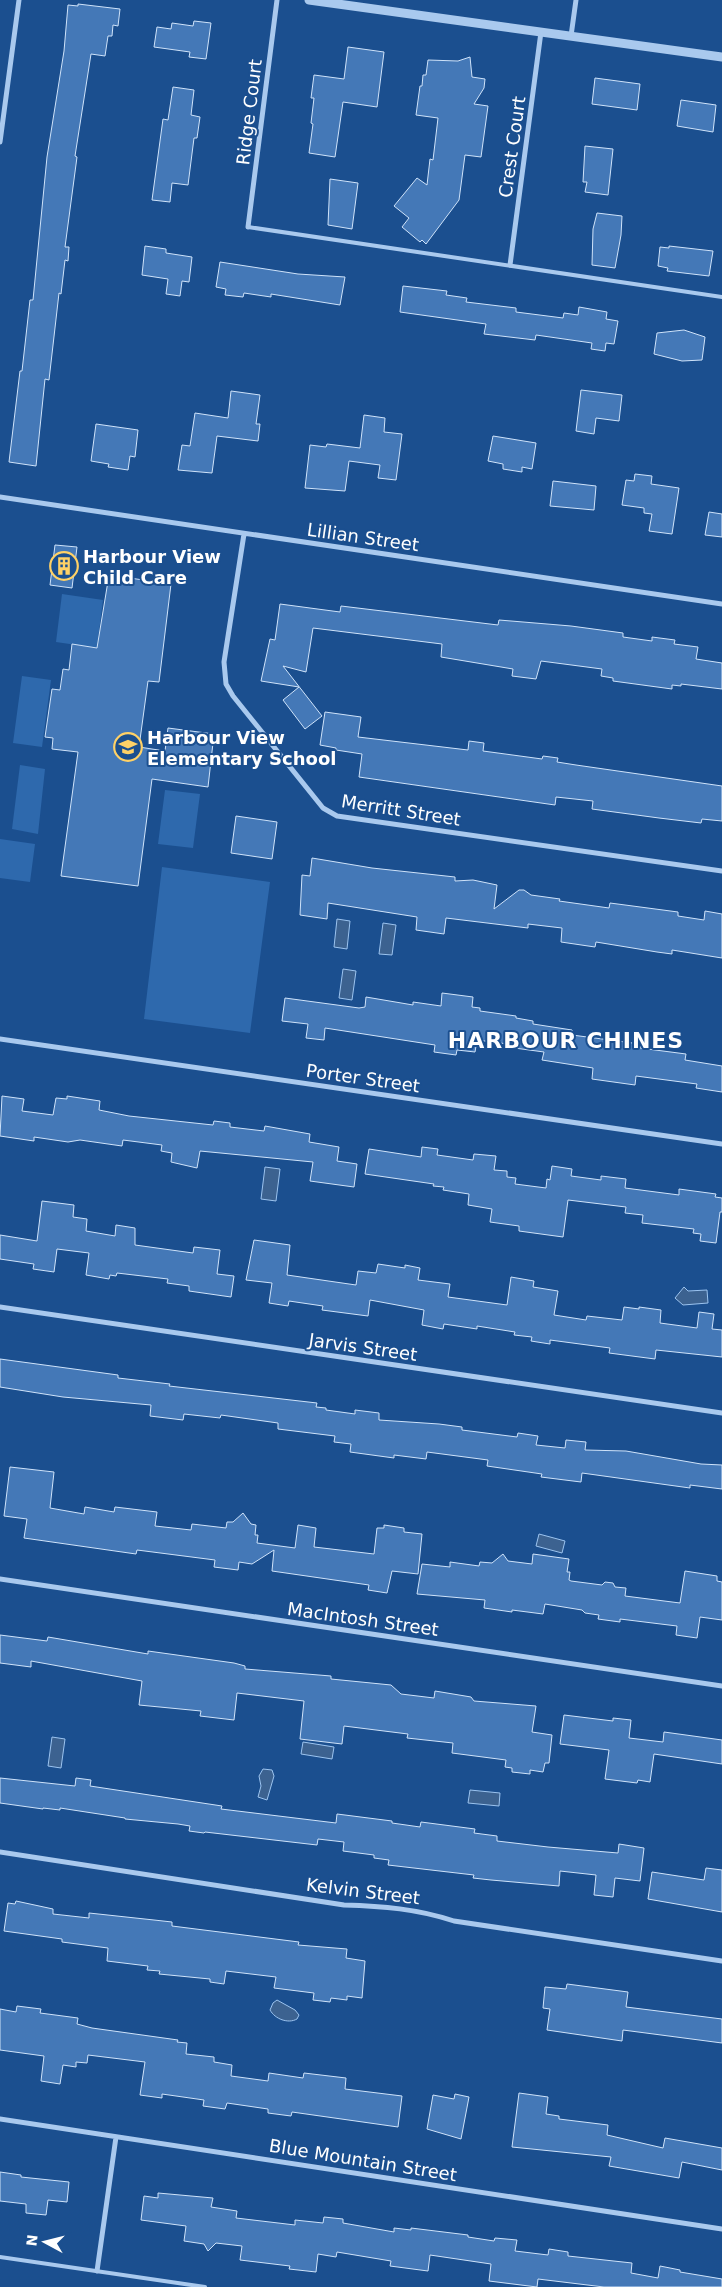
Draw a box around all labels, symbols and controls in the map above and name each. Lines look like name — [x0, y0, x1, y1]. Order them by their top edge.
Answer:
street label: Ridge Court — [232, 58, 266, 166]
street label: Crest Court — [494, 95, 530, 199]
street label: Lillian Street — [306, 519, 420, 555]
place label: Harbour View Child Care — [83, 546, 221, 588]
building icon: Harbour View Child Care — [49, 551, 79, 581]
place label: Harbour View Elementary School — [147, 727, 336, 769]
school or university icon: Harbour View Elementary School — [113, 732, 143, 762]
street label: Merritt Street — [340, 790, 462, 830]
district label: HARBOUR CHINES — [448, 1028, 684, 1053]
street label: Porter Street — [305, 1060, 421, 1096]
street label: Jarvis Street — [306, 1329, 419, 1365]
street label: MacIntosh Street — [286, 1598, 440, 1640]
street label: Kelvin Street — [305, 1874, 421, 1908]
street label: Blue Mountain Street — [268, 2135, 458, 2185]
north arrow — [20, 2217, 70, 2267]
text: N — [23, 2234, 41, 2247]

